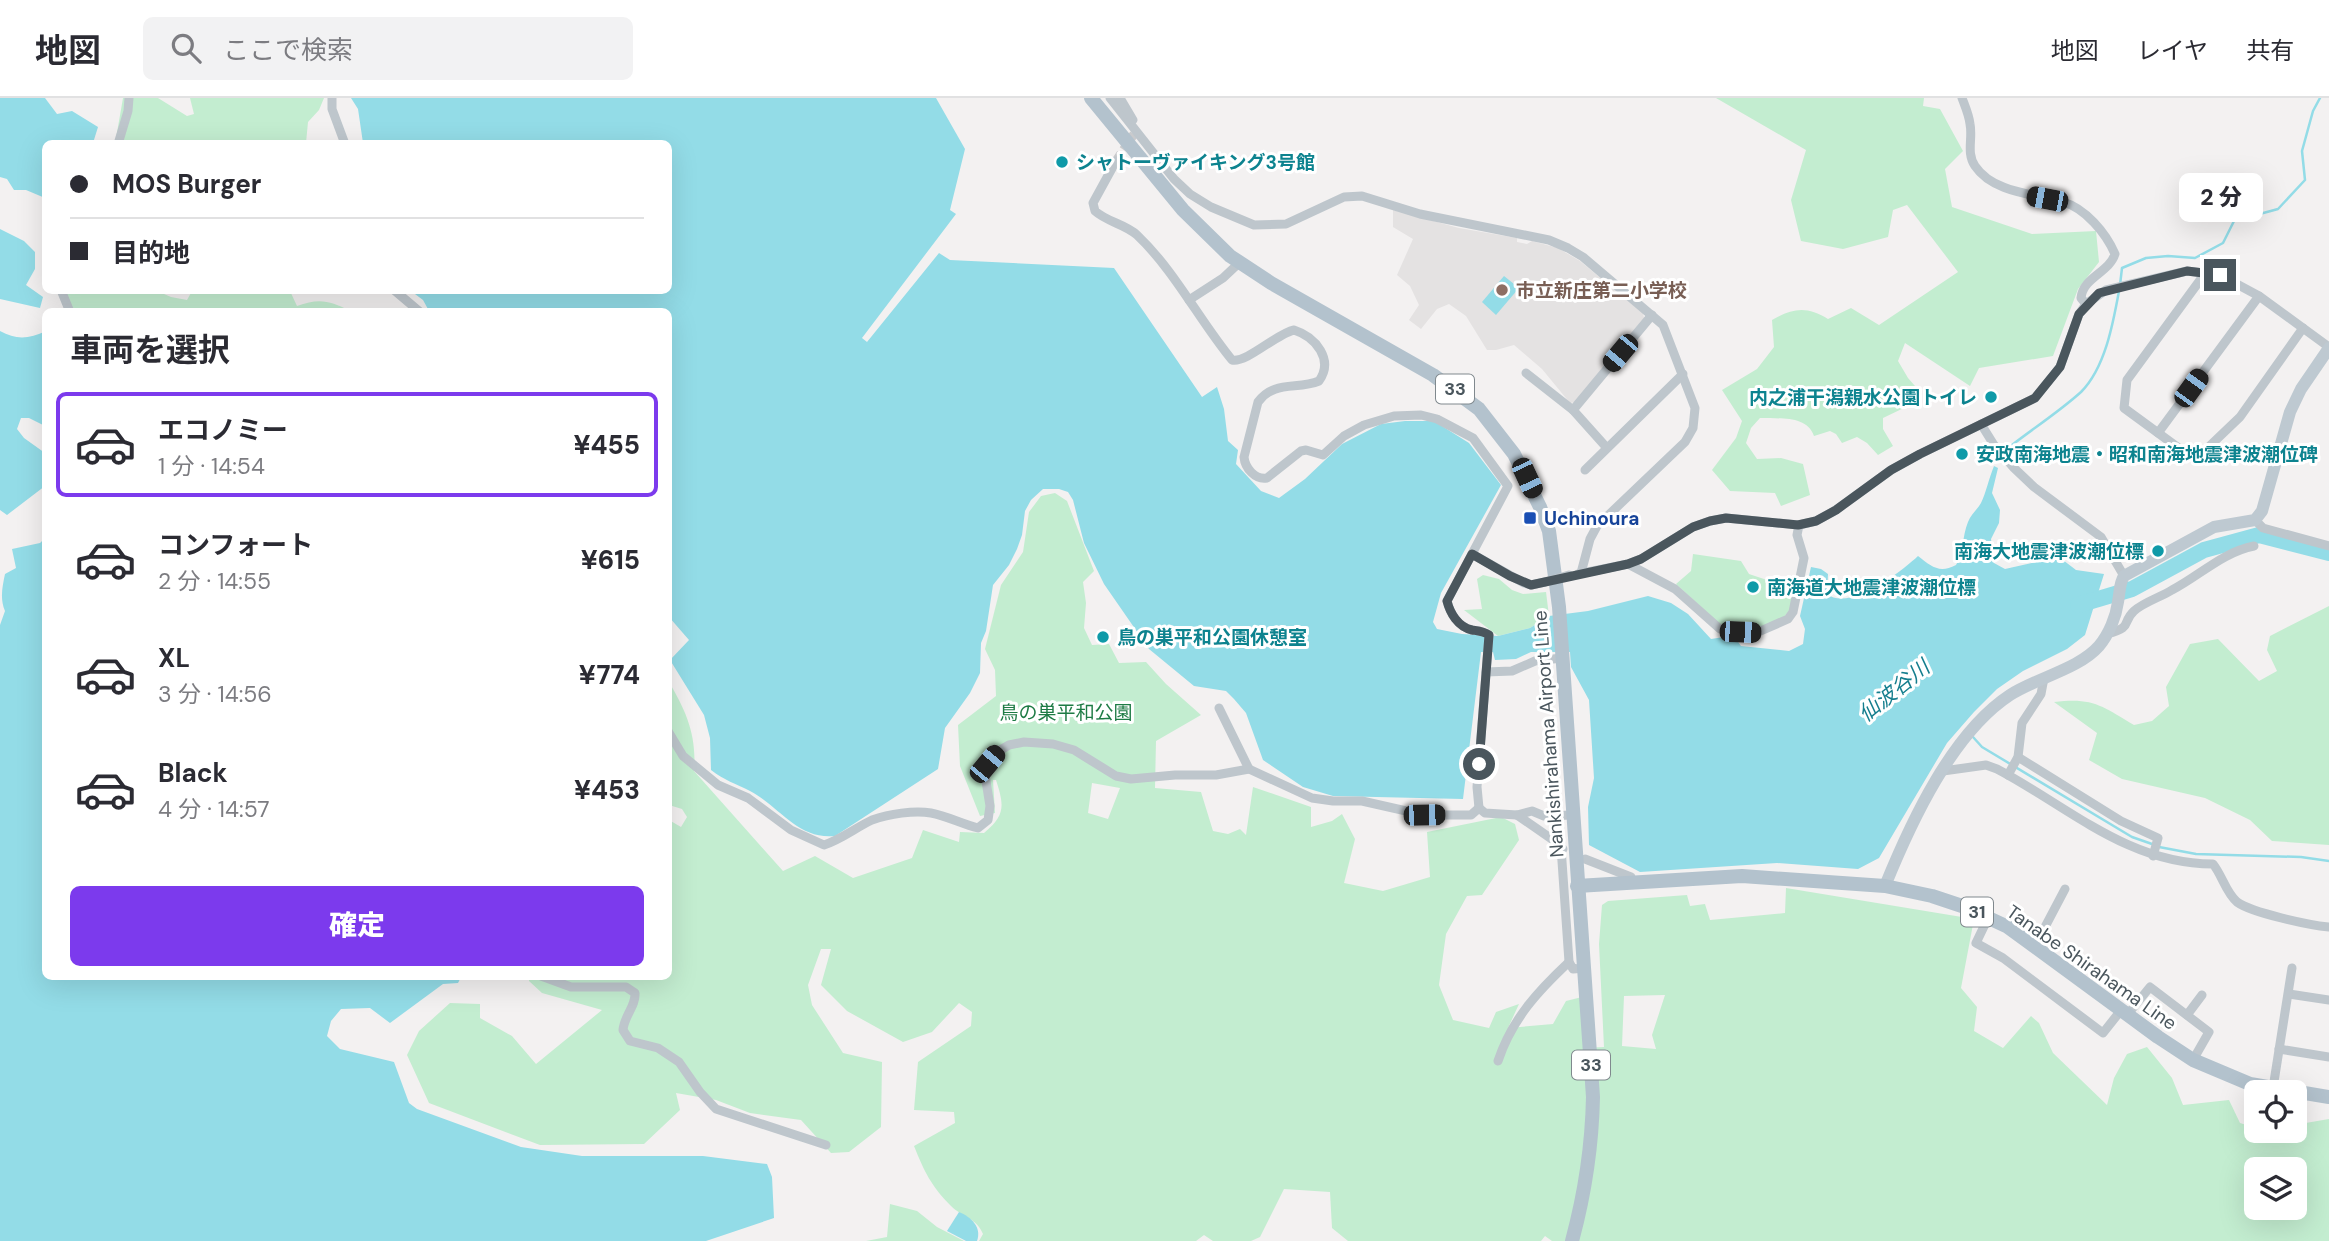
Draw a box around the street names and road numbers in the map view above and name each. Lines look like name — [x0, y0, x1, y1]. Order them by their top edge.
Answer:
road number: 33 — [1436, 374, 1474, 404]
street label: Nankishirahama Airport Line — [1527, 610, 1570, 858]
road number: 31 — [1961, 898, 1993, 926]
street label: Tanabe Shirahama Line — [2002, 899, 2182, 1036]
road number: 33 — [1572, 1050, 1610, 1080]

